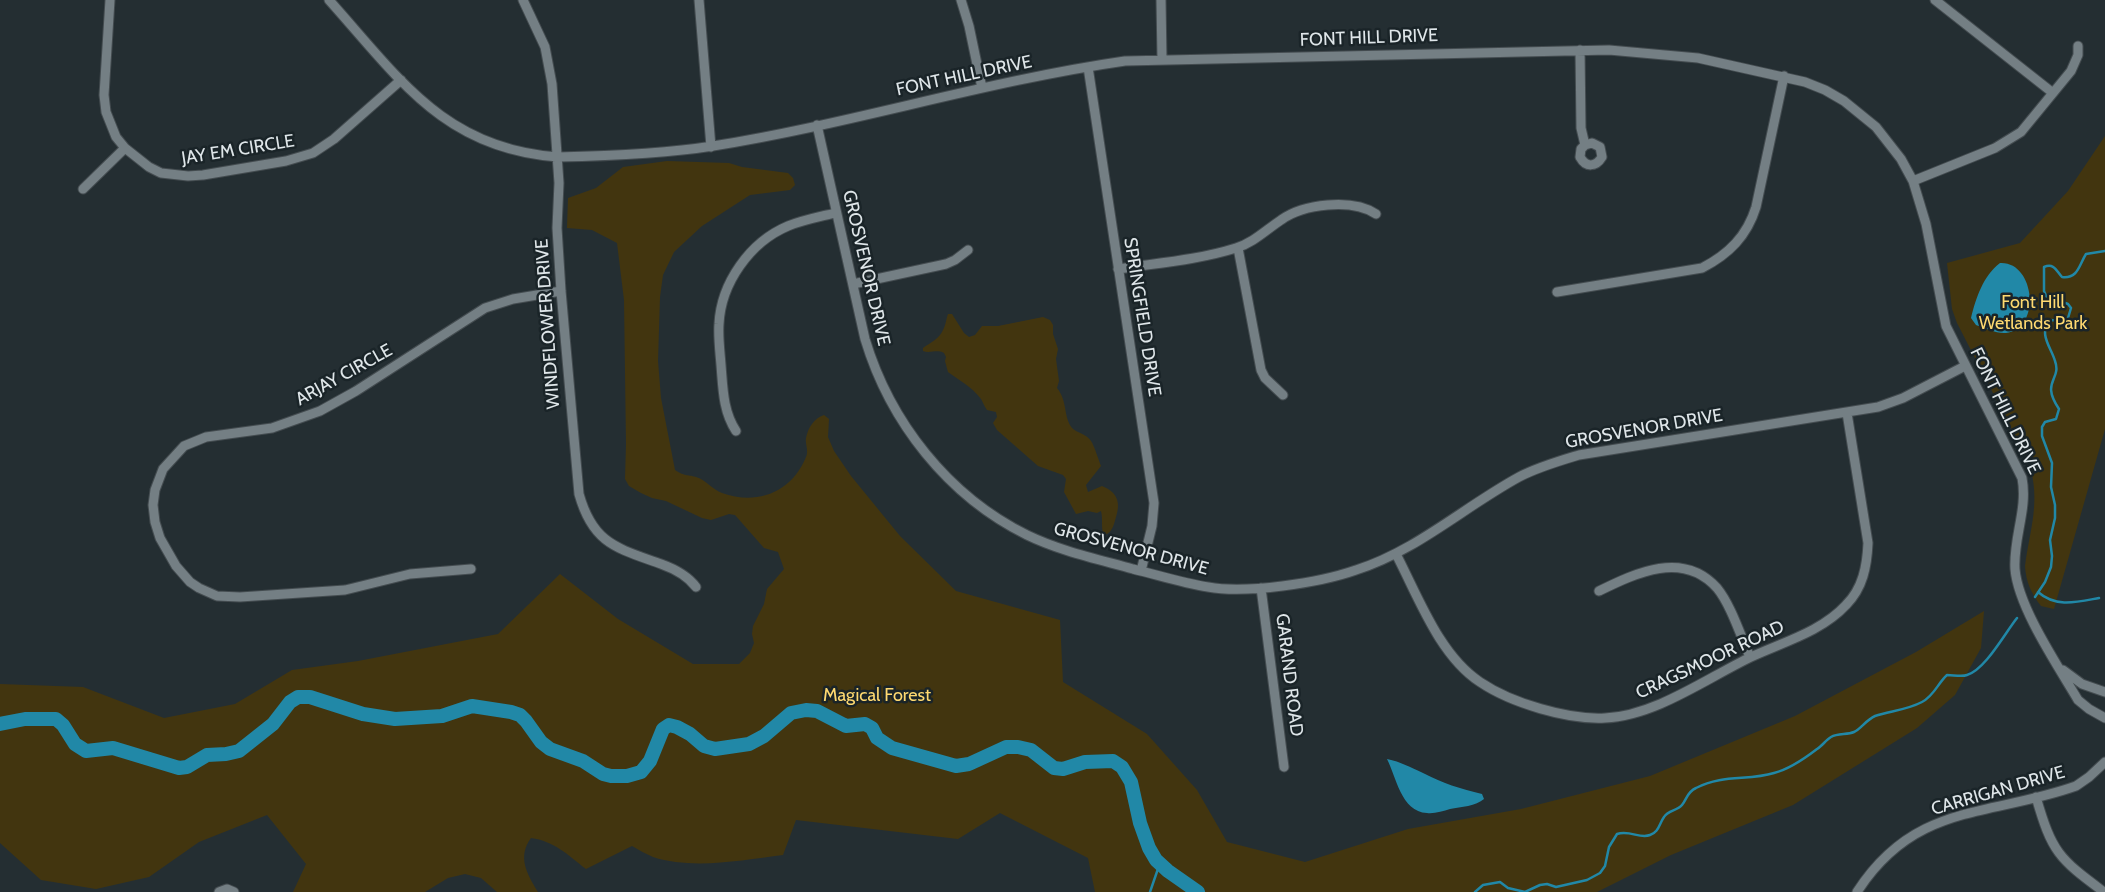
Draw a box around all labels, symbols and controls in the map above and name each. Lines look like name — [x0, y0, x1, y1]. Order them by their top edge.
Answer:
street label: FONT HILL DRIVE — [1300, 25, 1438, 51]
street label: FONT HILL DRIVE — [894, 51, 1034, 101]
street label: JAY EM CIRCLE — [180, 130, 296, 170]
street label: GROSVENOR DRIVE — [838, 188, 894, 348]
street label: SPRINGFIELD DRIVE — [1119, 236, 1165, 398]
street label: WINDFLOWER DRIVE — [531, 238, 565, 410]
park label: Font Hill Wetlands Park — [1979, 292, 2087, 334]
street label: ARJAY CIRCLE — [292, 340, 396, 410]
street label: FONT HILL DRIVE — [1965, 344, 2045, 478]
street label: GROSVENOR DRIVE — [1564, 405, 1724, 453]
street label: GROSVENOR DRIVE — [1051, 518, 1211, 580]
street label: GARAND ROAD — [1271, 612, 1307, 738]
street label: CRAGSMOOR ROAD — [1632, 616, 1788, 704]
park label: Magical Forest — [823, 685, 931, 707]
street label: CARRIGAN DRIVE — [1929, 762, 2067, 820]

